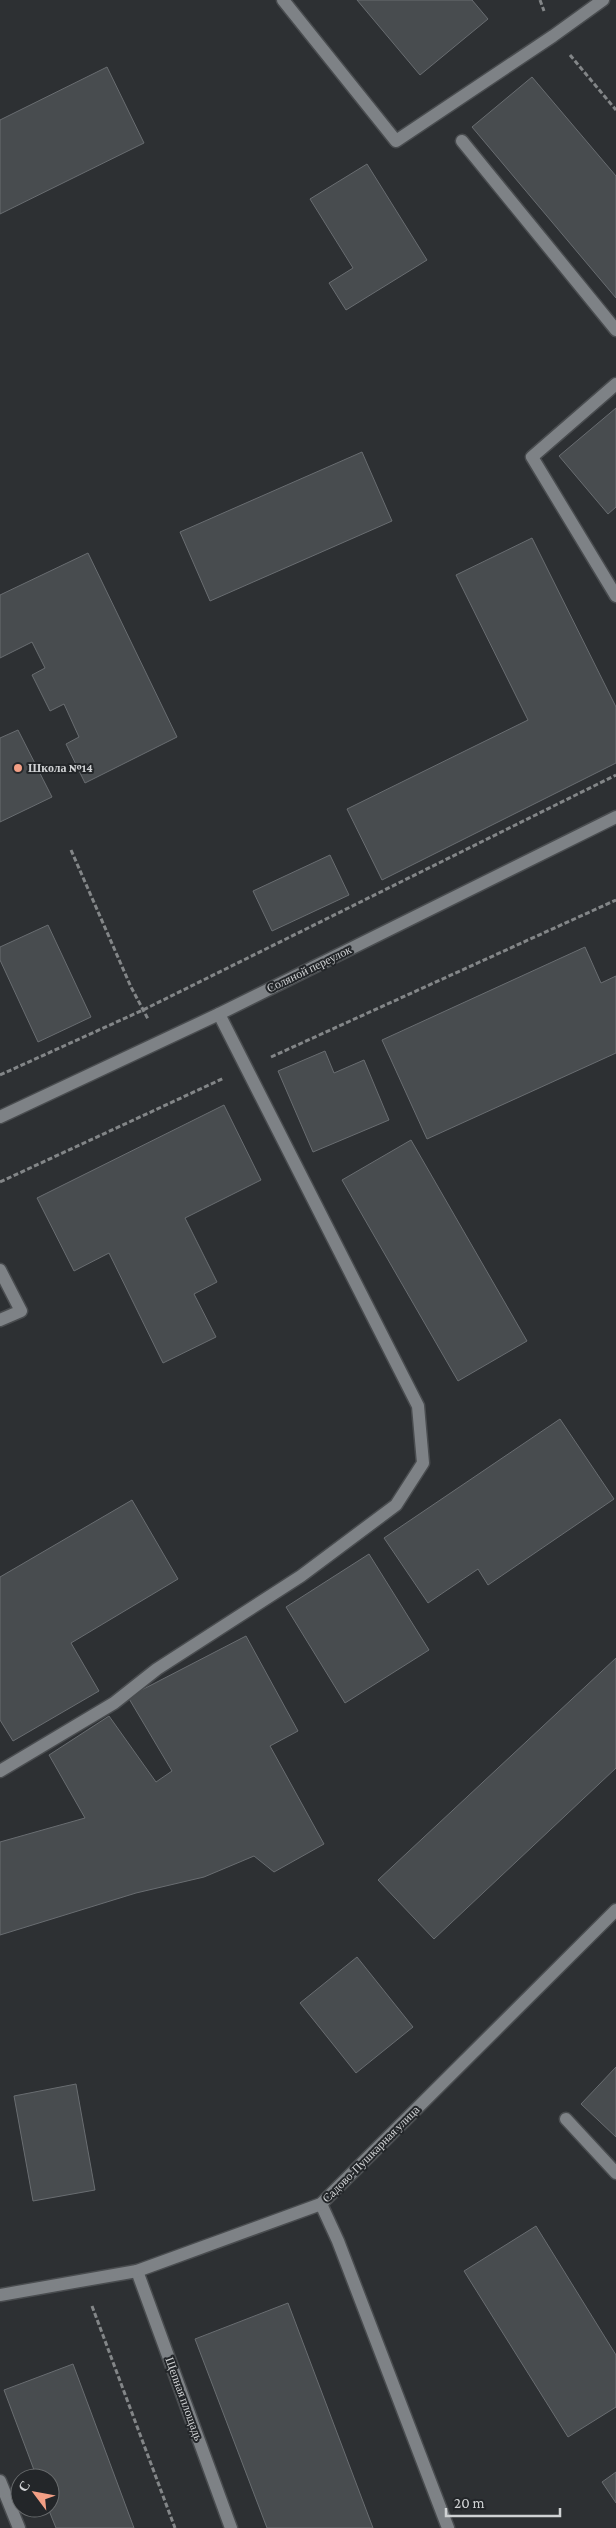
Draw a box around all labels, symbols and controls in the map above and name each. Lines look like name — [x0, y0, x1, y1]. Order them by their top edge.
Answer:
place label: Школа №14 — [28, 761, 93, 775]
marker: Школа №14 — [12, 762, 24, 774]
street label: Соляной переулок — [264, 942, 354, 996]
street label: Садово-Пушкарная улица — [320, 2102, 423, 2205]
street label: Щепная площадь — [162, 2355, 206, 2443]
north arrow — [10, 2468, 60, 2518]
text: С — [15, 2478, 33, 2495]
scale bar — [446, 2486, 560, 2518]
text: 20 m — [454, 2495, 485, 2511]

